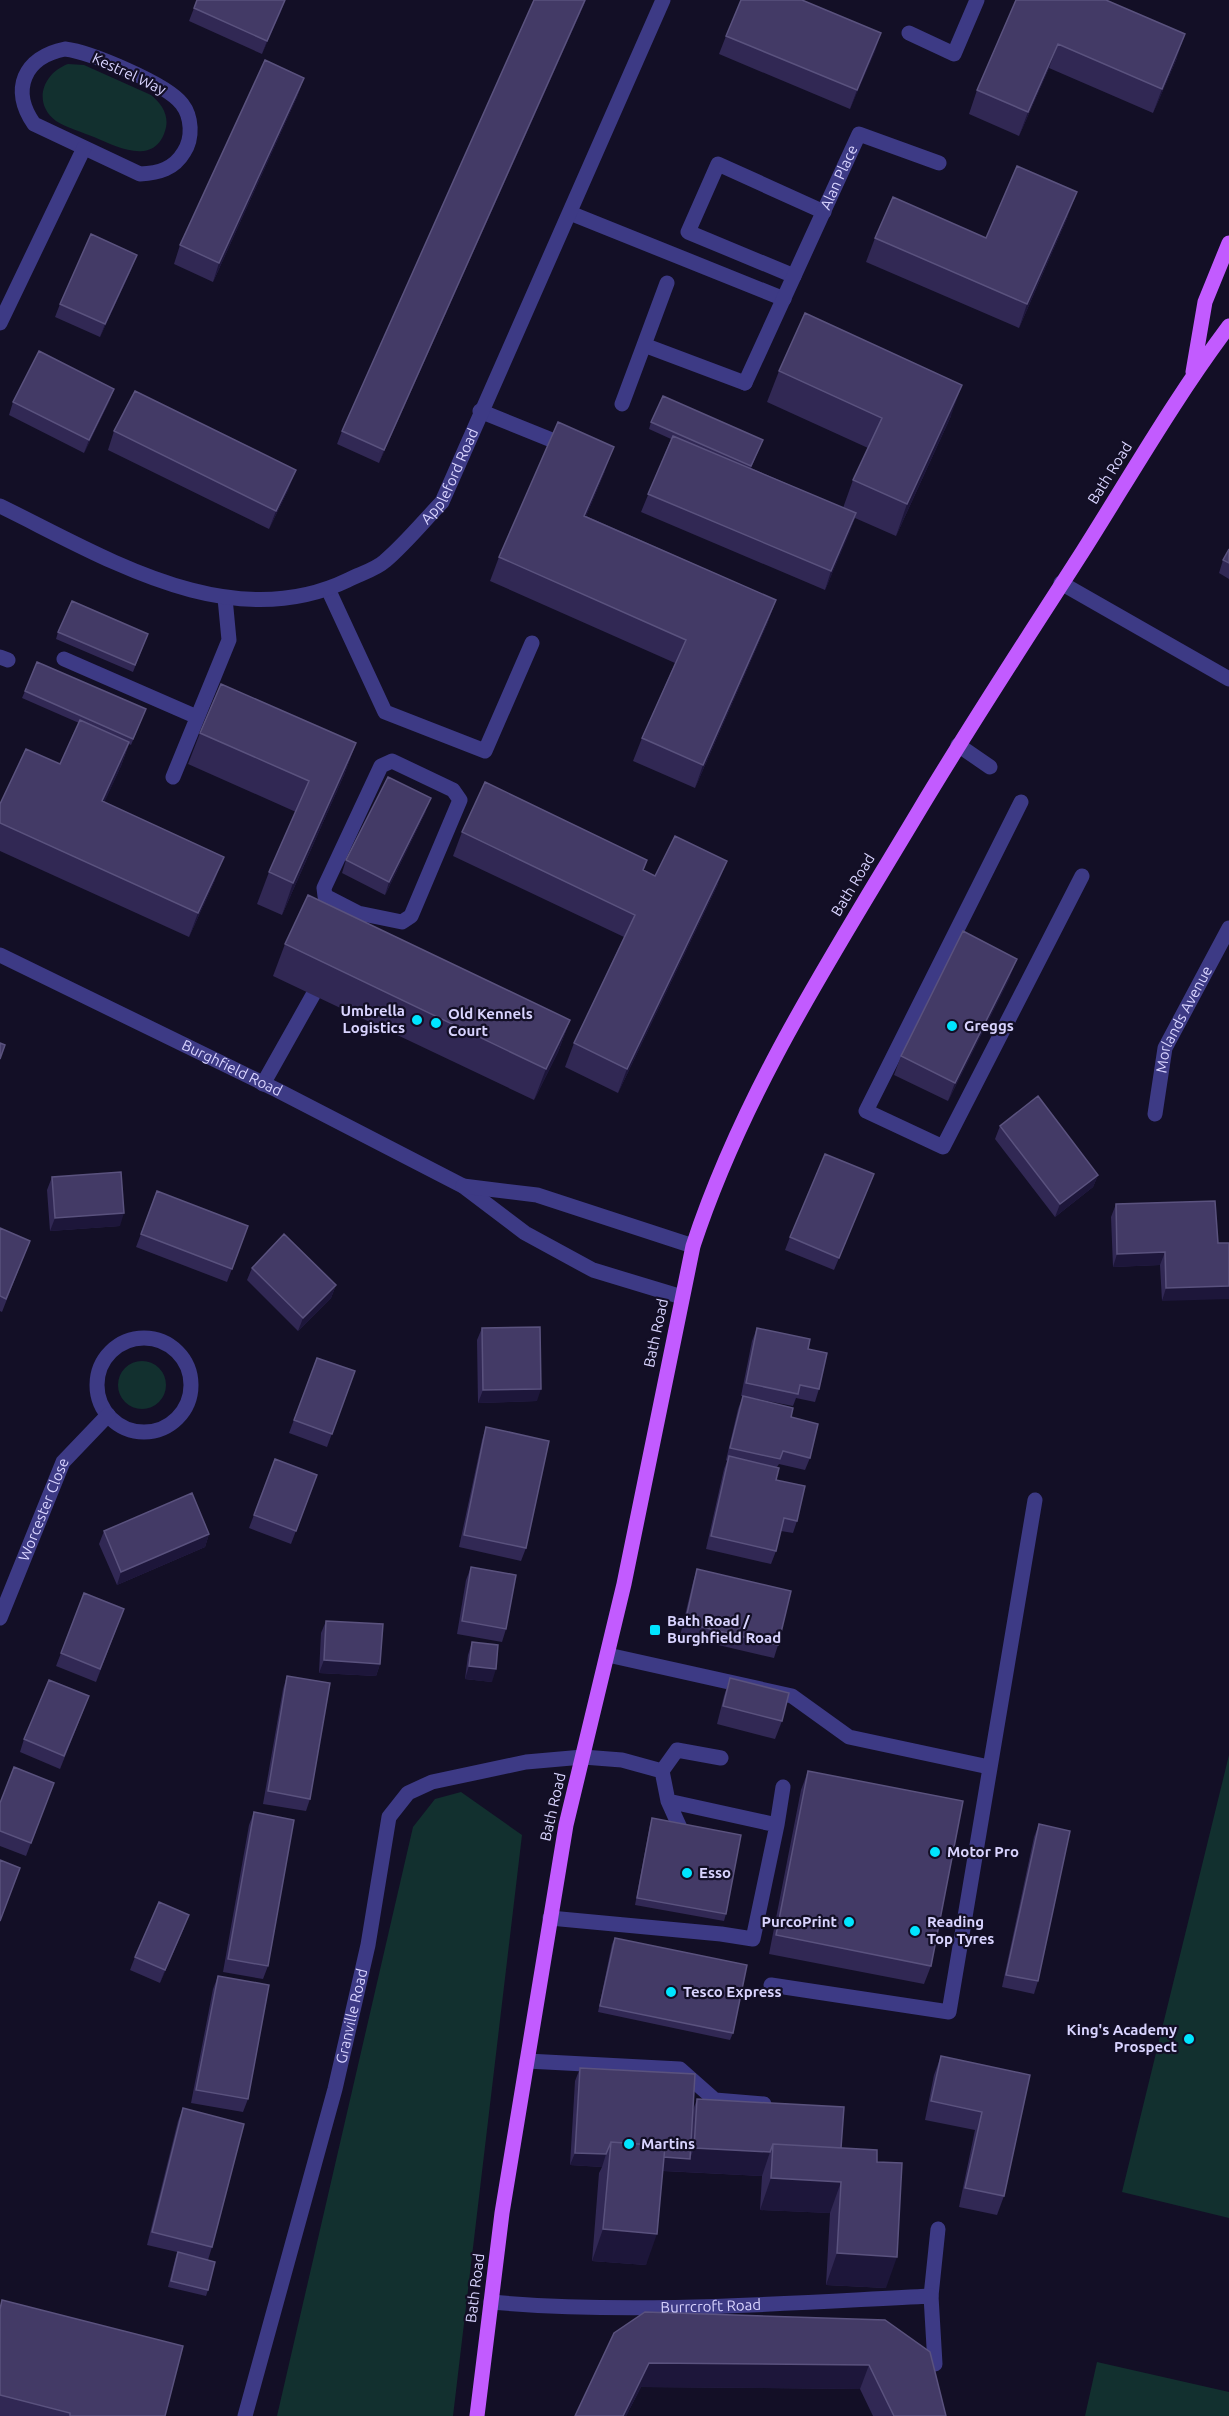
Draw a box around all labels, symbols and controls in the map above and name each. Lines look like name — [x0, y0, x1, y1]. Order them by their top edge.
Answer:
street label: Kestrel Way — [90, 49, 169, 98]
street label: Alan Place — [816, 142, 861, 212]
street label: Appleford Road — [417, 425, 481, 527]
street label: Bath Road — [1084, 439, 1135, 507]
street label: Bath Road — [827, 850, 878, 919]
street label: Morlands Avenue — [1152, 963, 1215, 1074]
place label: Umbrella Logistics — [340, 1002, 405, 1036]
place label: Old Kennels Court — [448, 1005, 533, 1039]
marker: Umbrella Logistics — [410, 1013, 424, 1027]
marker: Old Kennels Court — [429, 1016, 443, 1030]
place label: Greggs — [964, 1017, 1014, 1034]
marker: Greggs — [945, 1019, 959, 1033]
street label: Burghfield Road — [179, 1036, 285, 1099]
street label: Bath Road — [640, 1297, 671, 1369]
street label: Worcester Close — [15, 1455, 72, 1563]
place label: Bath Road / Burghfield Road — [667, 1612, 781, 1646]
marker: Bath Road / Burghfield Road — [648, 1623, 662, 1637]
street label: Bath Road — [536, 1771, 569, 1843]
place label: Motor Pro — [947, 1843, 1019, 1860]
marker: Motor Pro — [928, 1845, 942, 1859]
place label: Esso — [699, 1864, 731, 1881]
marker: Esso — [680, 1866, 694, 1880]
place label: PurcoPrint — [762, 1913, 838, 1930]
place label: Reading Top Tyres — [927, 1913, 994, 1947]
marker: PurcoPrint — [842, 1915, 856, 1929]
marker: Reading Top Tyres — [908, 1924, 922, 1938]
street label: Granville Road — [332, 1967, 370, 2065]
place label: Tesco Express — [683, 1983, 782, 2000]
marker: Tesco Express — [664, 1985, 678, 1999]
place label: King's Academy Prospect — [1067, 2021, 1178, 2055]
marker: King's Academy Prospect — [1182, 2032, 1196, 2046]
place label: Martins — [641, 2135, 695, 2152]
marker: Martins — [622, 2137, 636, 2151]
street label: Bath Road — [462, 2252, 487, 2324]
street label: Burrcroft Road — [660, 2296, 761, 2316]

